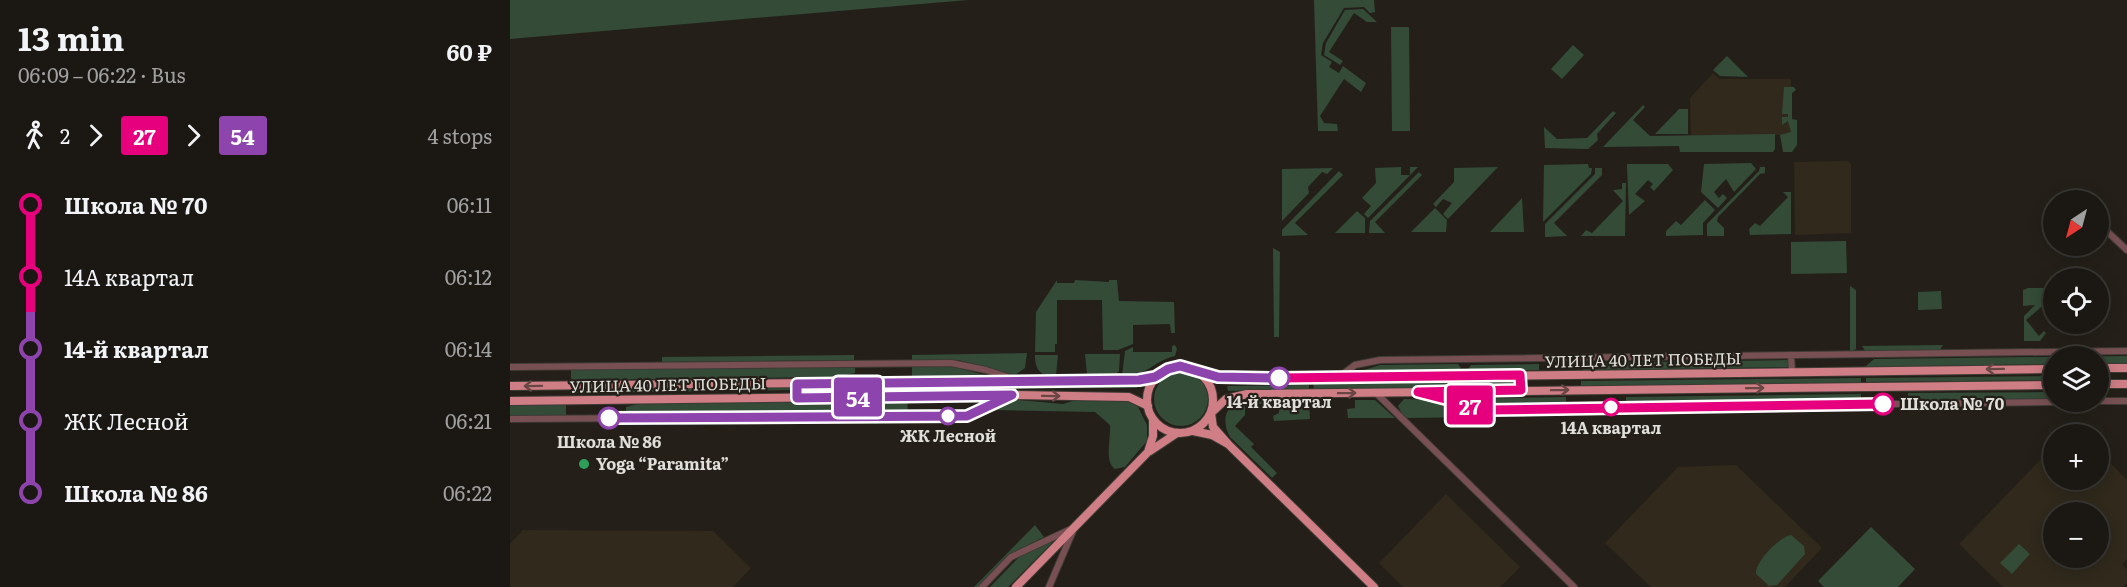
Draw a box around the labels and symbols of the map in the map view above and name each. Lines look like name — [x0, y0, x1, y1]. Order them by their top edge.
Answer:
north arrow — [2043, 190, 2109, 256]
street label: УЛИЦА 40 ЛЕТ ПОБЕДЫ — [1545, 345, 1741, 373]
one-way arrow — [1986, 364, 2006, 375]
marker: 14-й квартал — [1268, 367, 1290, 389]
street label: УЛИЦА 40 ЛЕТ ПОБЕДЫ — [570, 370, 766, 398]
line badge: 54 — [831, 378, 885, 416]
one-way arrow — [523, 380, 543, 392]
one-way arrow — [1745, 382, 1765, 394]
one-way arrow — [1550, 384, 1570, 396]
line badge: 27 — [1443, 386, 1497, 424]
one-way arrow — [1337, 387, 1357, 398]
place label: 14-й квартал — [1226, 389, 1332, 413]
one-way arrow — [1041, 390, 1061, 402]
place label: Школа № 70 — [1900, 391, 2004, 415]
marker: Школа № 70 — [1872, 393, 1894, 415]
marker: 14А квартал — [1602, 398, 1620, 416]
marker: Школа № 86 — [598, 407, 620, 429]
marker: ЖК Лесной — [939, 407, 957, 425]
place label: 14А квартал — [1561, 415, 1661, 439]
place label: ЖК Лесной — [900, 423, 996, 447]
place label: Школа № 86 — [557, 429, 661, 453]
place label: Yoga “Paramita” — [596, 451, 729, 475]
marker: Yoga “Paramita” — [577, 457, 591, 471]

